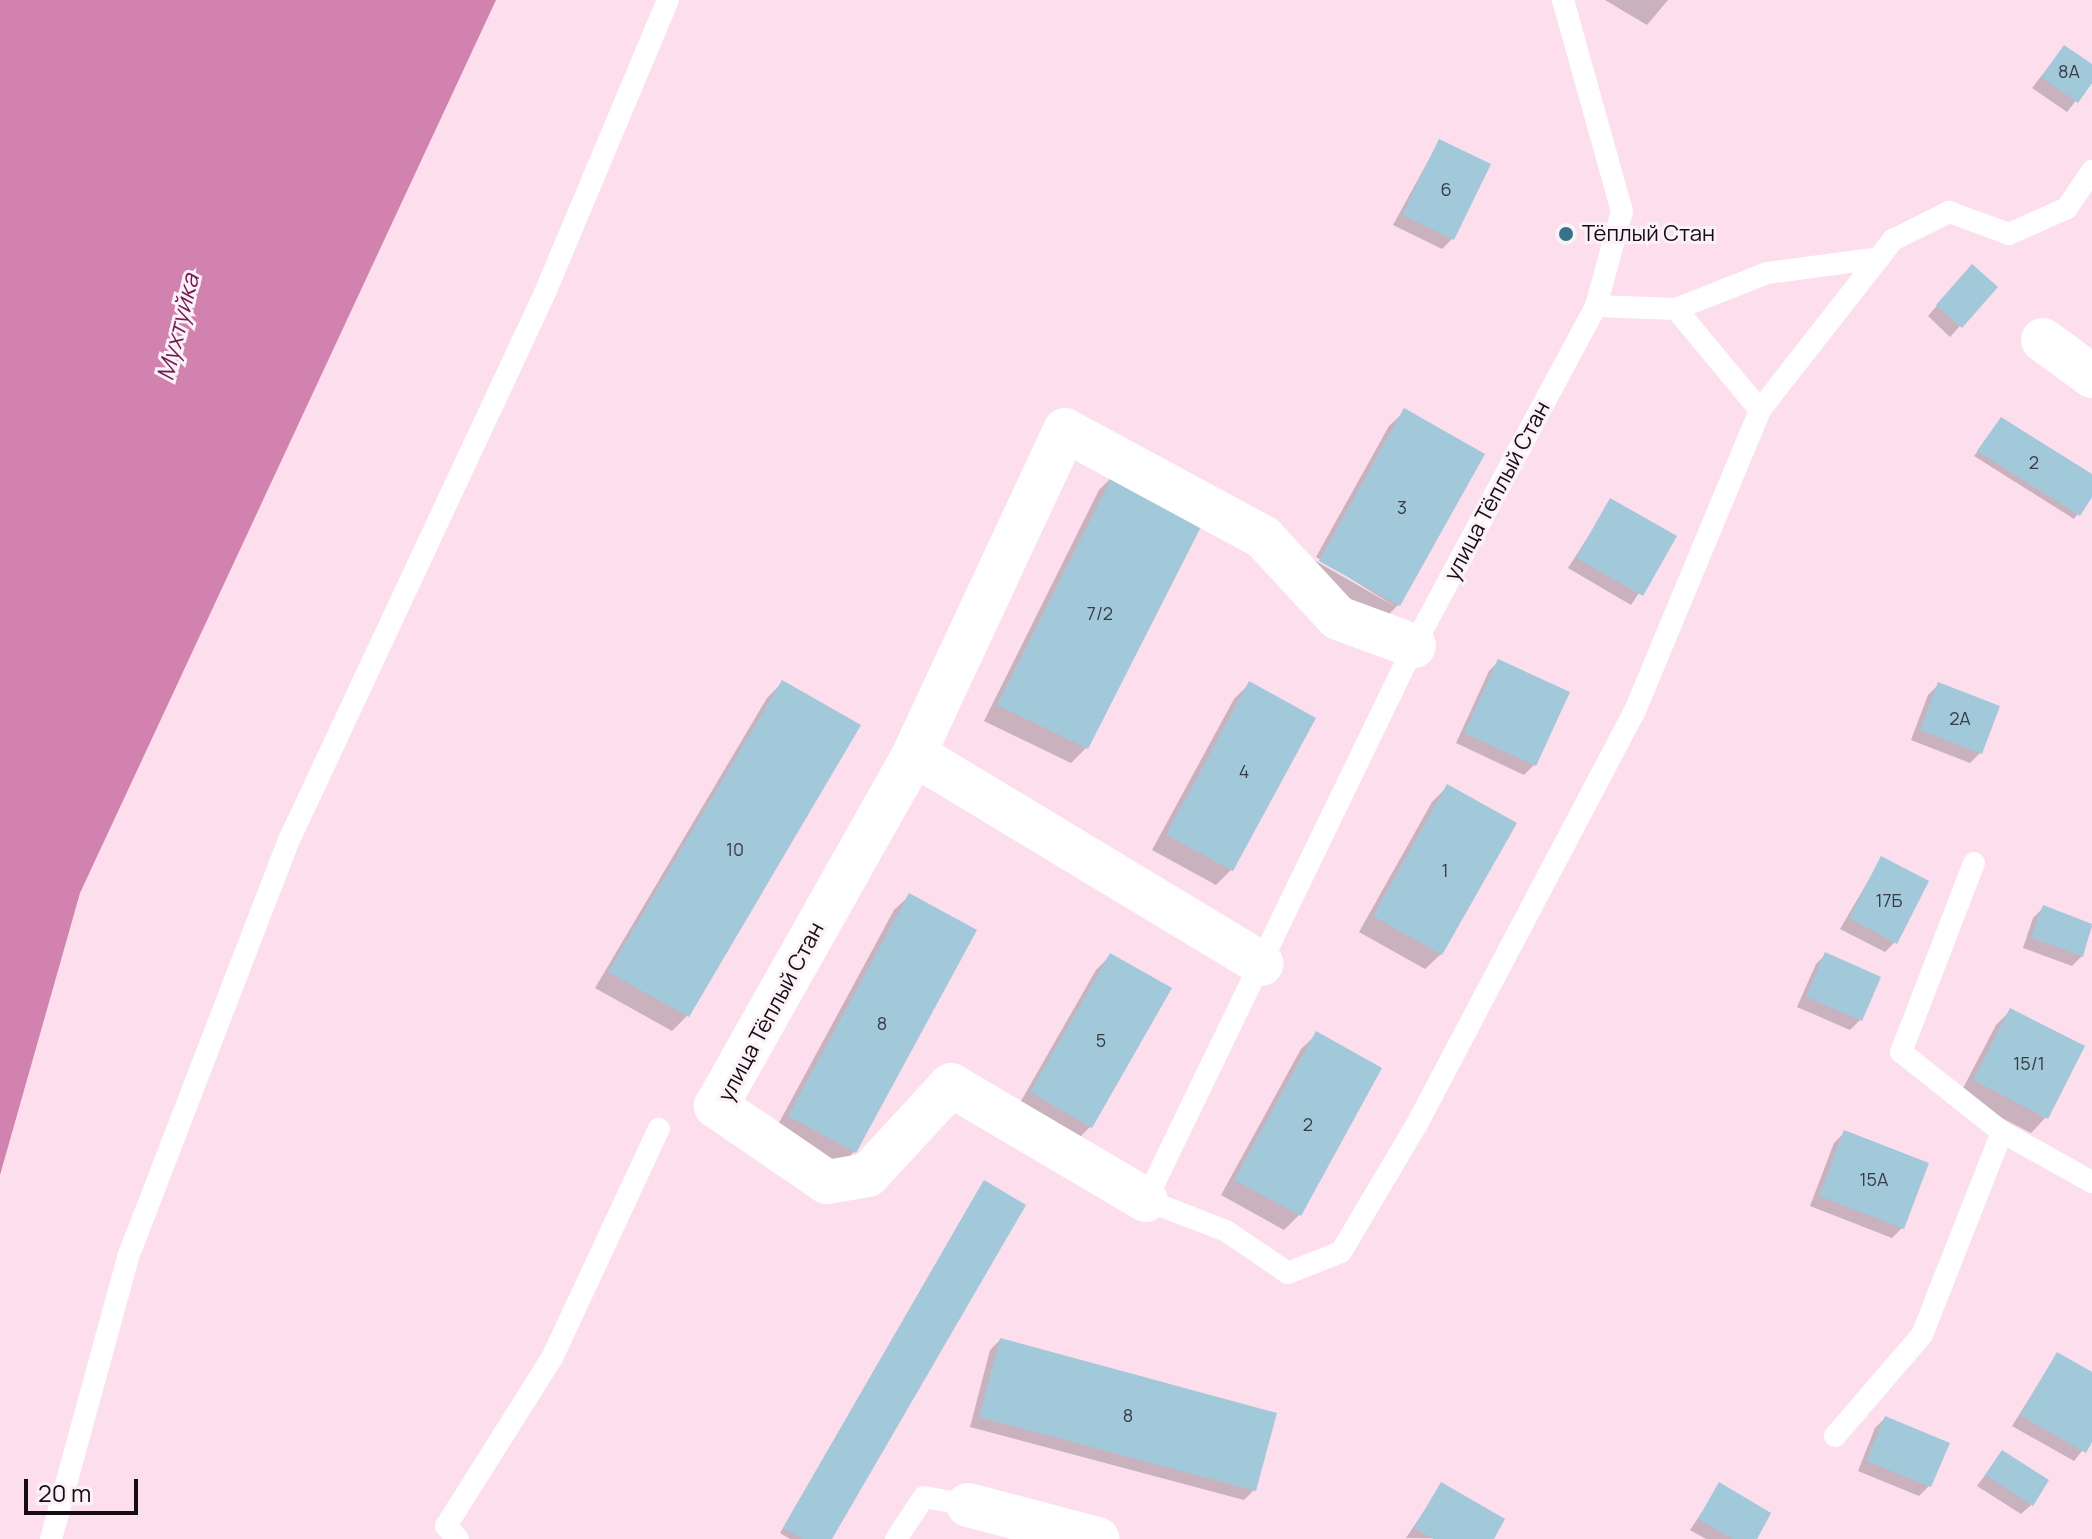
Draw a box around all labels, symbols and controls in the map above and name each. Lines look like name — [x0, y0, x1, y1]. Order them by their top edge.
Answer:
house number: 8А — [2058, 60, 2080, 82]
house number: 6 — [1440, 178, 1452, 200]
place label: Тёплый Стан — [1582, 221, 1715, 247]
marker: Тёплый Стан — [1557, 225, 1575, 243]
water label: Мухтуйка — [150, 271, 204, 383]
street label: улица Тёплый Стан — [1439, 397, 1555, 585]
house number: 2 — [2029, 451, 2039, 473]
house number: 3 — [1397, 496, 1407, 518]
house number: 7/2 — [1087, 602, 1113, 624]
house number: 2А — [1949, 707, 1971, 729]
house number: 4 — [1239, 760, 1249, 782]
house number: 10 — [726, 838, 744, 860]
house number: 1 — [1441, 859, 1449, 881]
house number: 17Б — [1876, 889, 1902, 911]
street label: улица Тёплый Стан — [713, 918, 829, 1106]
house number: 8 — [877, 1012, 887, 1034]
house number: 5 — [1096, 1029, 1106, 1051]
house number: 15/1 — [2013, 1052, 2045, 1074]
house number: 2 — [1303, 1113, 1313, 1135]
house number: 15А — [1860, 1168, 1888, 1190]
house number: 8 — [1123, 1404, 1133, 1426]
scale bar — [28, 1463, 142, 1513]
text: 20 m — [38, 1476, 91, 1509]

